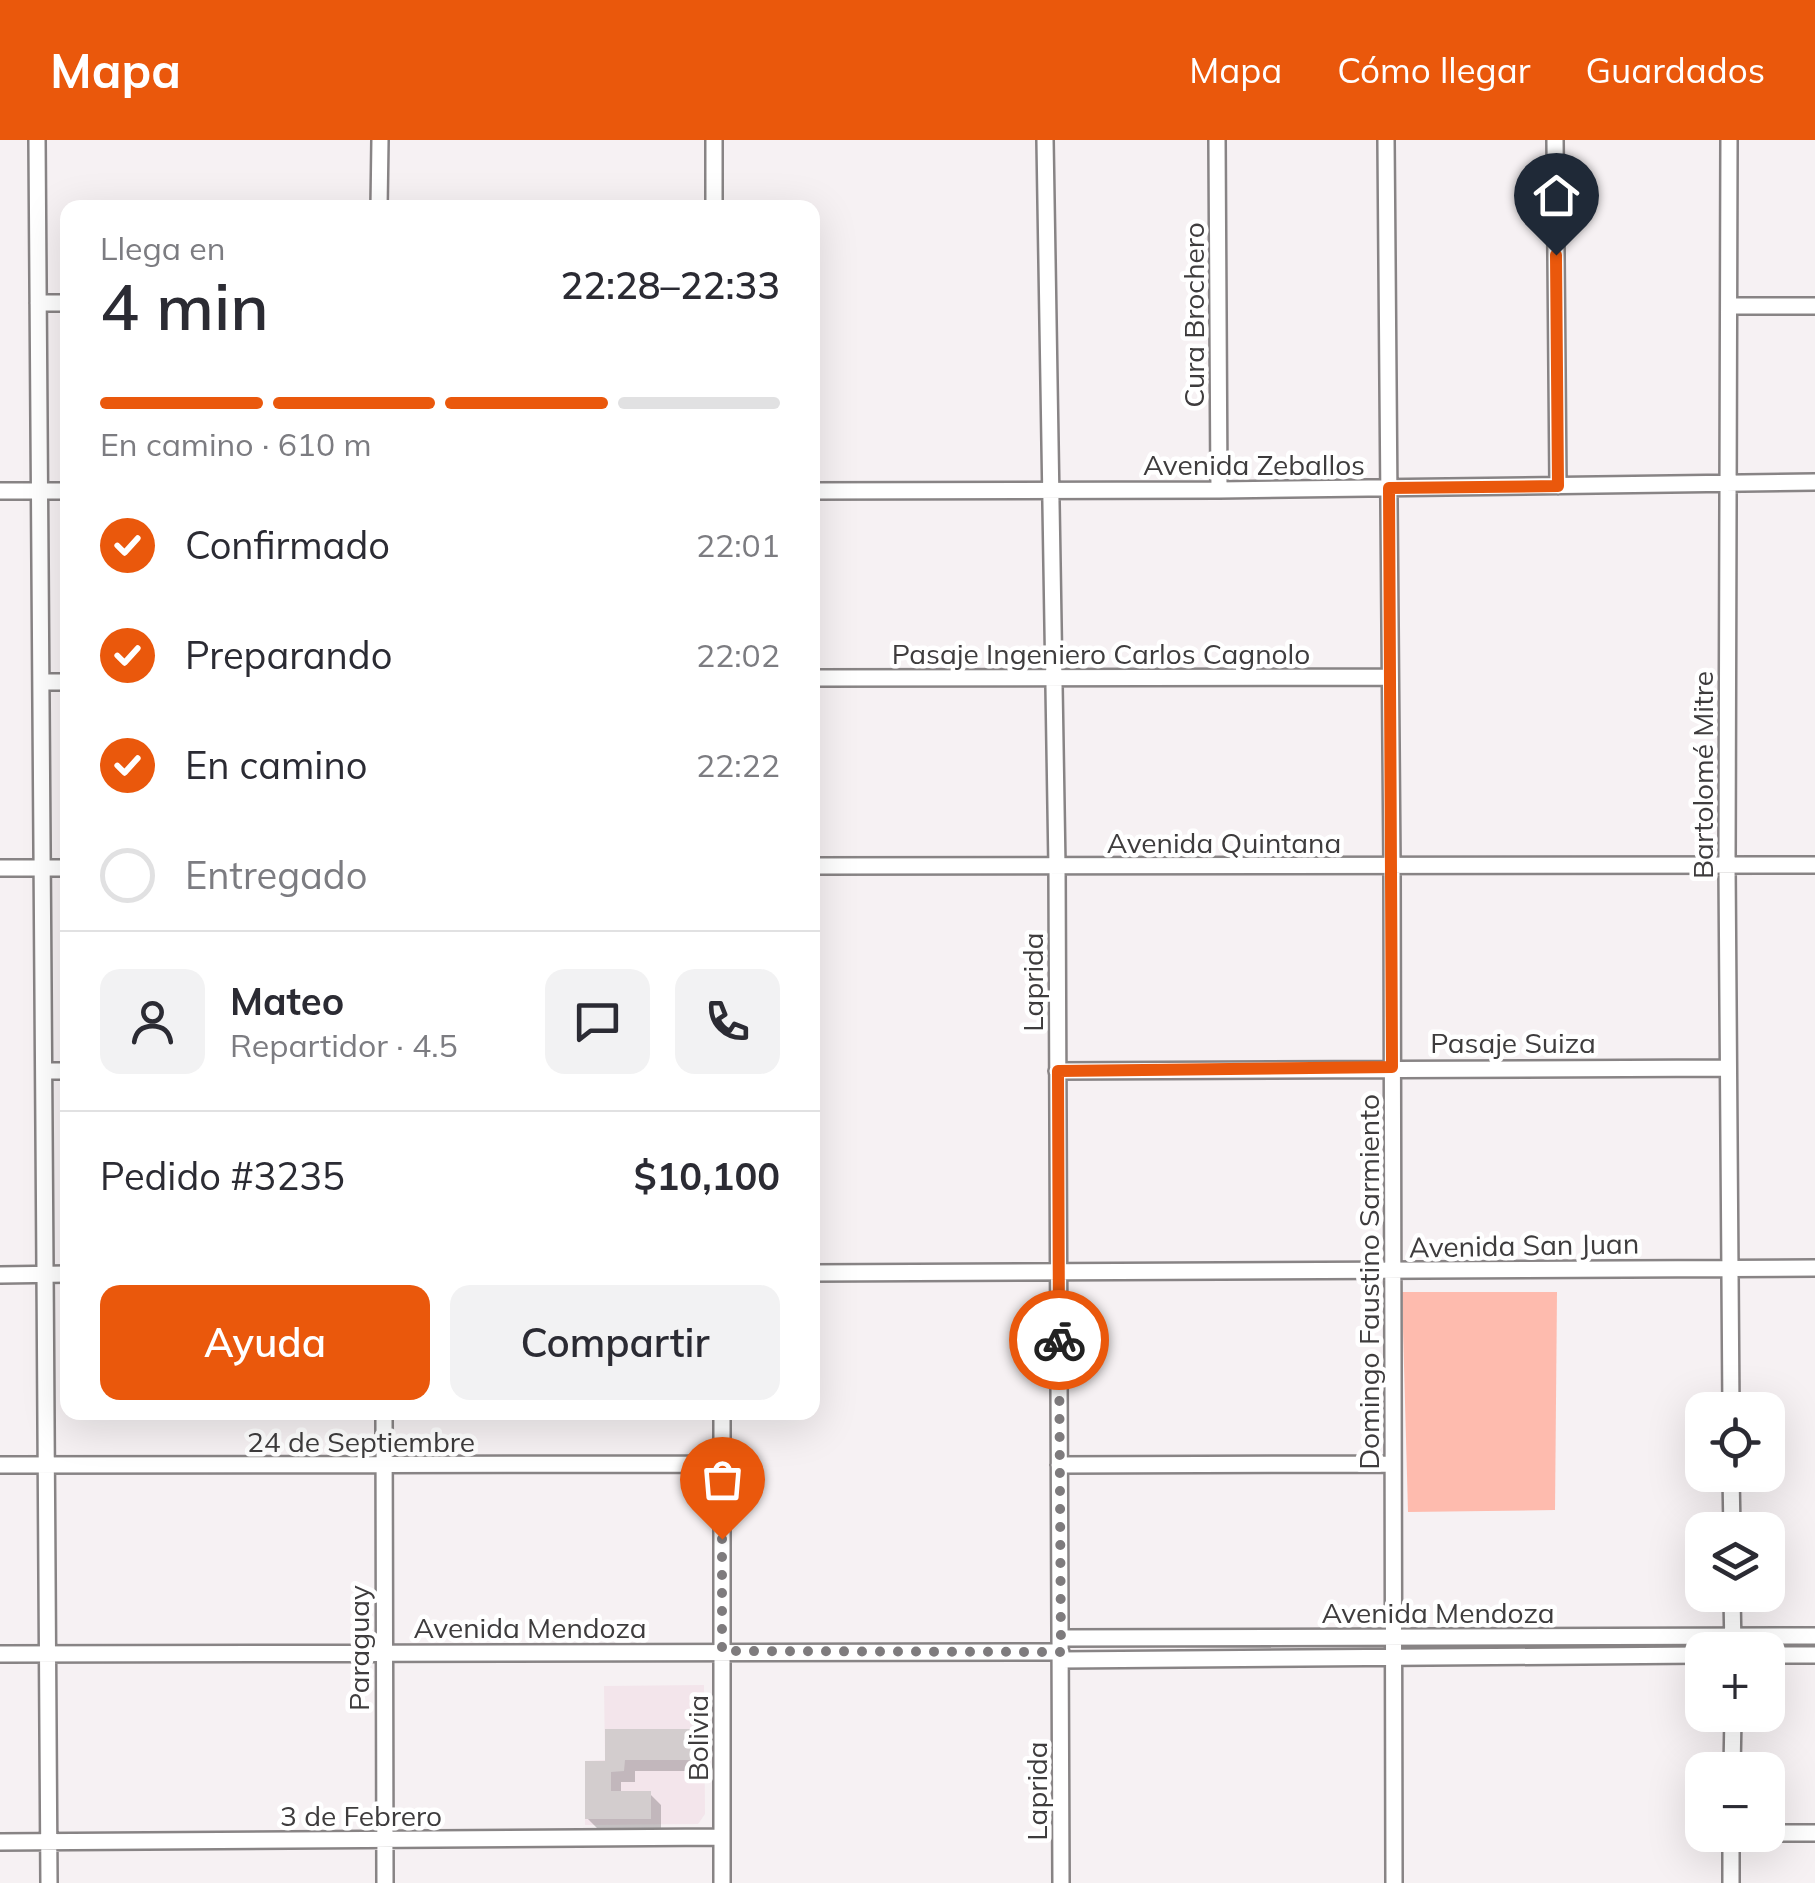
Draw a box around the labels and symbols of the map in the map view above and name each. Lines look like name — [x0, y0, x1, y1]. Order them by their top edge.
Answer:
pin — [1514, 153, 1599, 256]
street label: Cura Brochero — [1176, 222, 1211, 408]
street label: Avenida Zeballos — [1143, 447, 1365, 482]
street label: Pasaje Ingeniero Carlos Cagnolo — [892, 636, 1310, 671]
street label: Bartolomé Mitre — [1685, 671, 1720, 879]
street label: Avenida Quintana — [1107, 825, 1341, 860]
street label: Laprida — [1015, 932, 1050, 1032]
street label: Pasaje Suiza — [1430, 1025, 1596, 1060]
street label: Domingo Faustino Sarmiento — [1351, 1094, 1386, 1470]
street label: Avenida San Juan — [1409, 1225, 1639, 1265]
courier — [1009, 1290, 1109, 1390]
street label: 24 de Septiembre — [247, 1424, 475, 1459]
pin — [680, 1437, 765, 1540]
street label: Paraguay — [341, 1585, 376, 1711]
street label: Avenida Mendoza — [1321, 1595, 1555, 1630]
street label: Avenida Mendoza — [413, 1610, 647, 1645]
street label: Bolivia — [680, 1695, 715, 1781]
street label: Laprida — [1019, 1741, 1054, 1841]
street label: 3 de Febrero — [280, 1798, 442, 1833]

